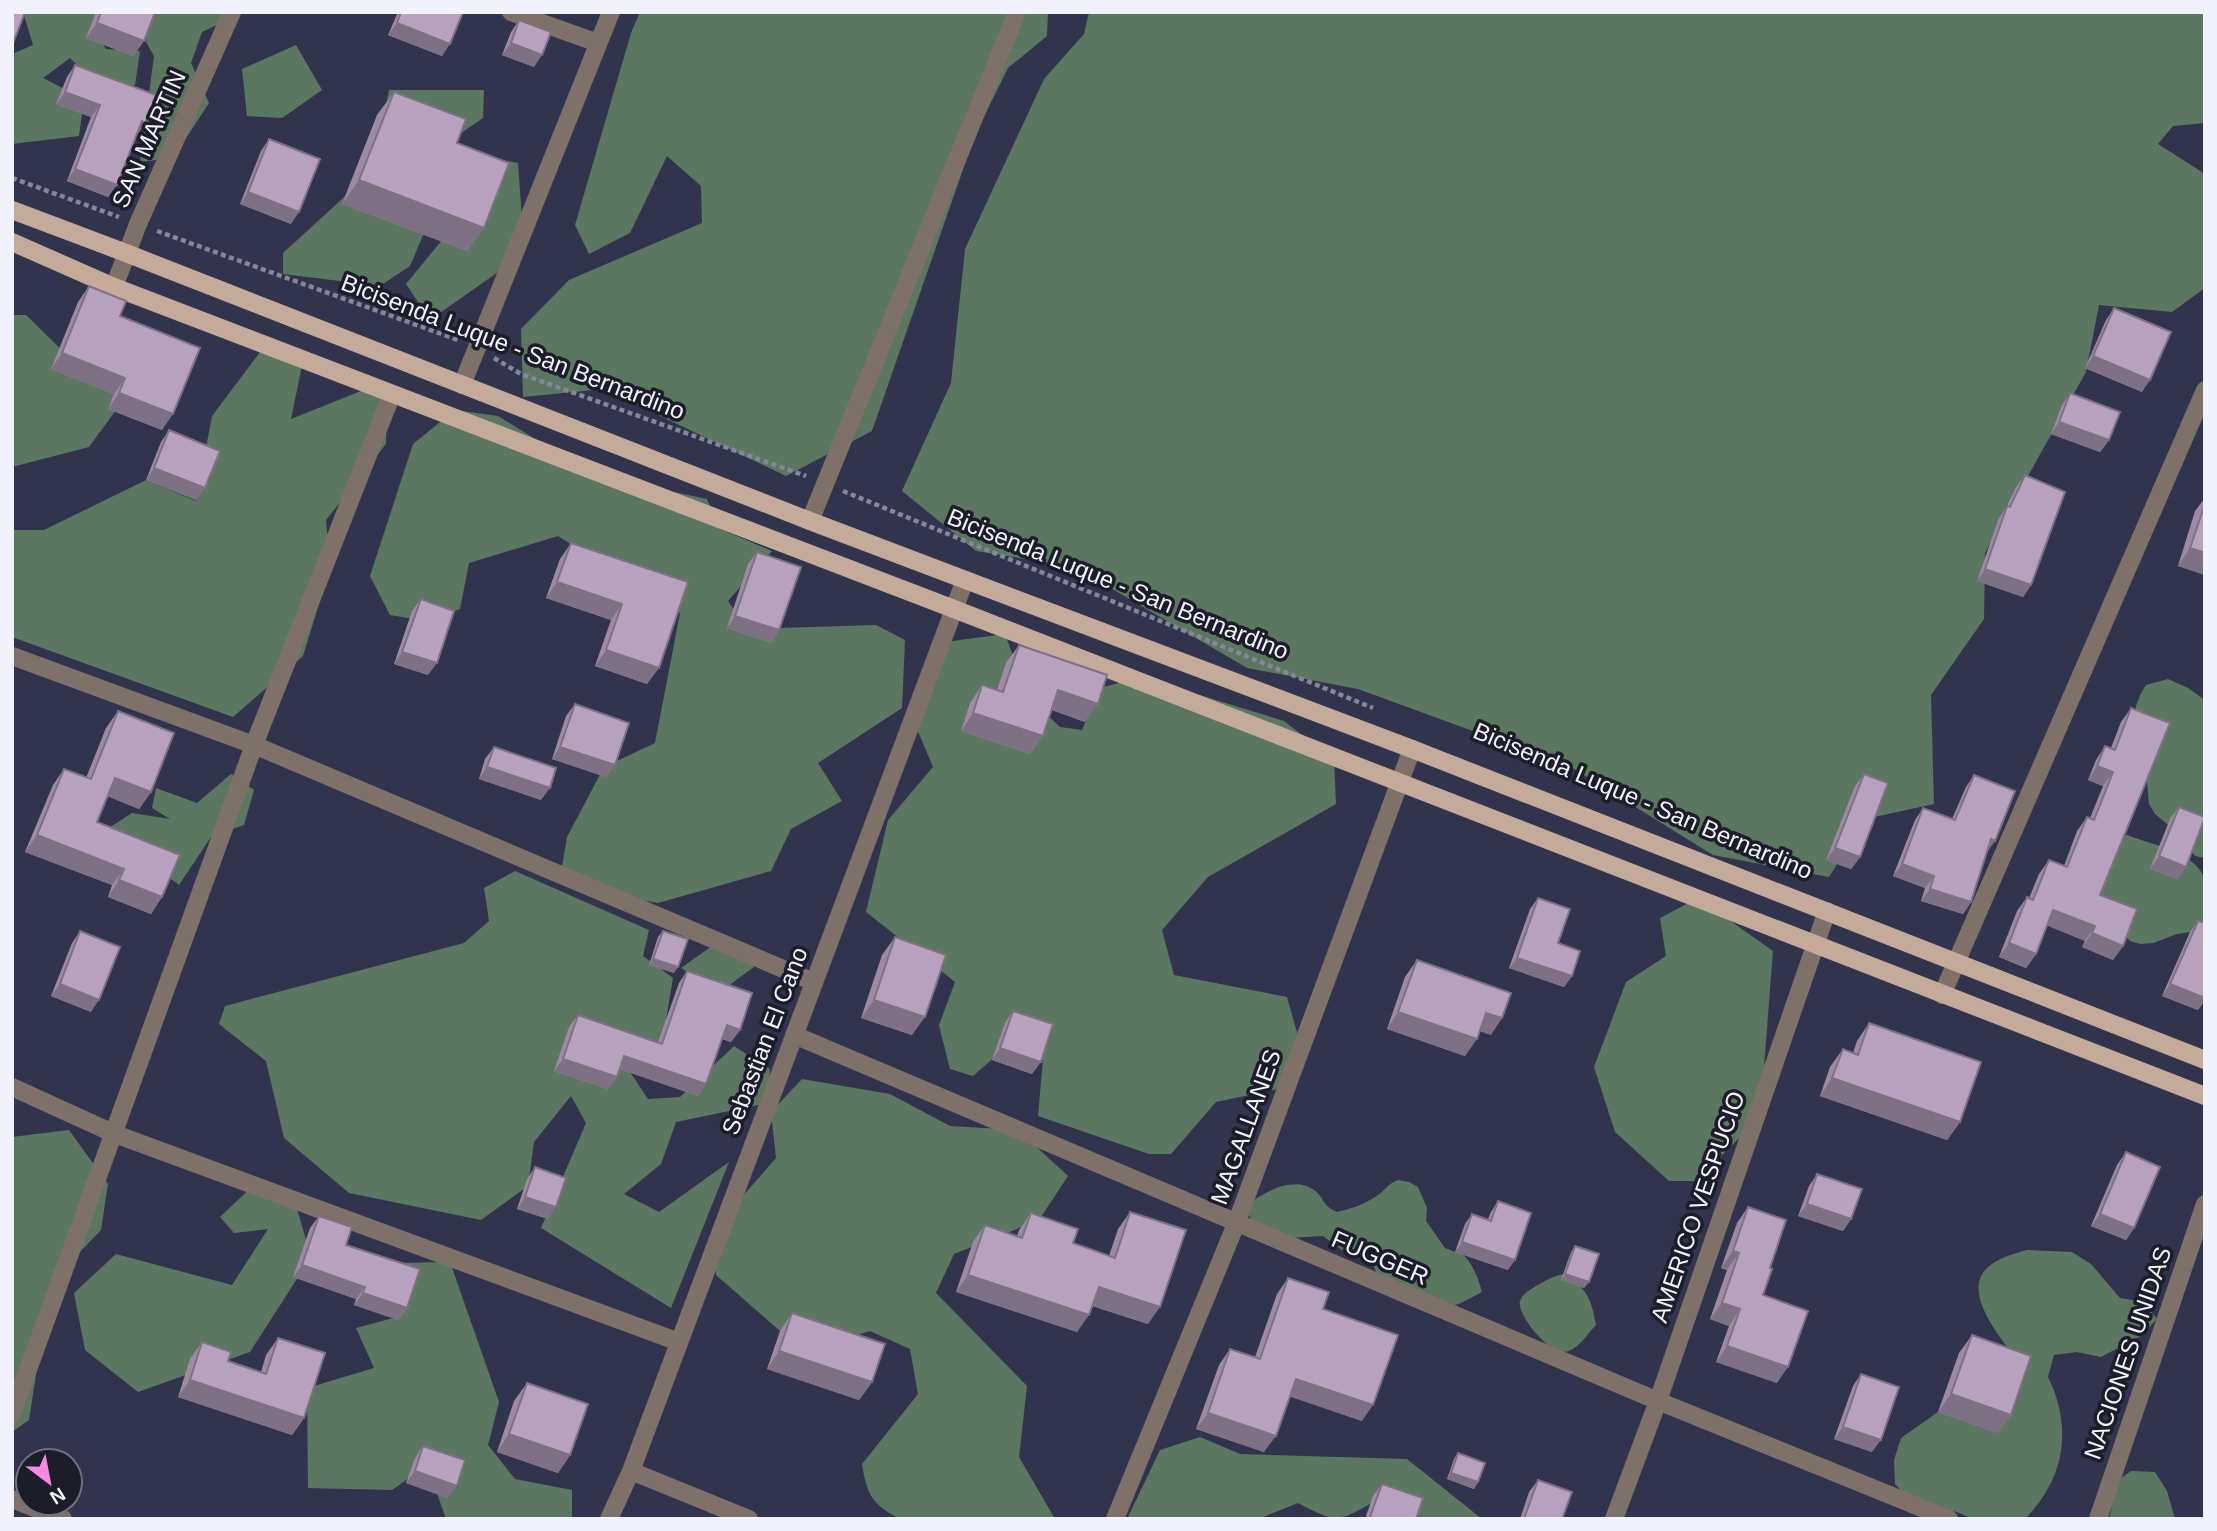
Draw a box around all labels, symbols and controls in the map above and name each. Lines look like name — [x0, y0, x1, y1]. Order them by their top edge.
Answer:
street label: SAN MARTIN — [106, 66, 191, 212]
street label: Bicisenda Luque - San Bernardino — [338, 268, 689, 425]
street label: Bicisenda Luque - San Bernardino — [944, 503, 1293, 665]
street label: Bicisenda Luque - San Bernardino — [1470, 717, 1817, 884]
street label: Sebastian El Cano — [716, 943, 813, 1138]
street label: MAGALLANES — [1205, 1046, 1286, 1208]
street label: AMERICO VESPUCIO — [1645, 1088, 1750, 1326]
street label: FUGGER — [1328, 1225, 1433, 1290]
street label: NACIONES UNIDAS — [2079, 1243, 2177, 1463]
north arrow — [14, 1447, 84, 1517]
text: N — [46, 1483, 69, 1509]

